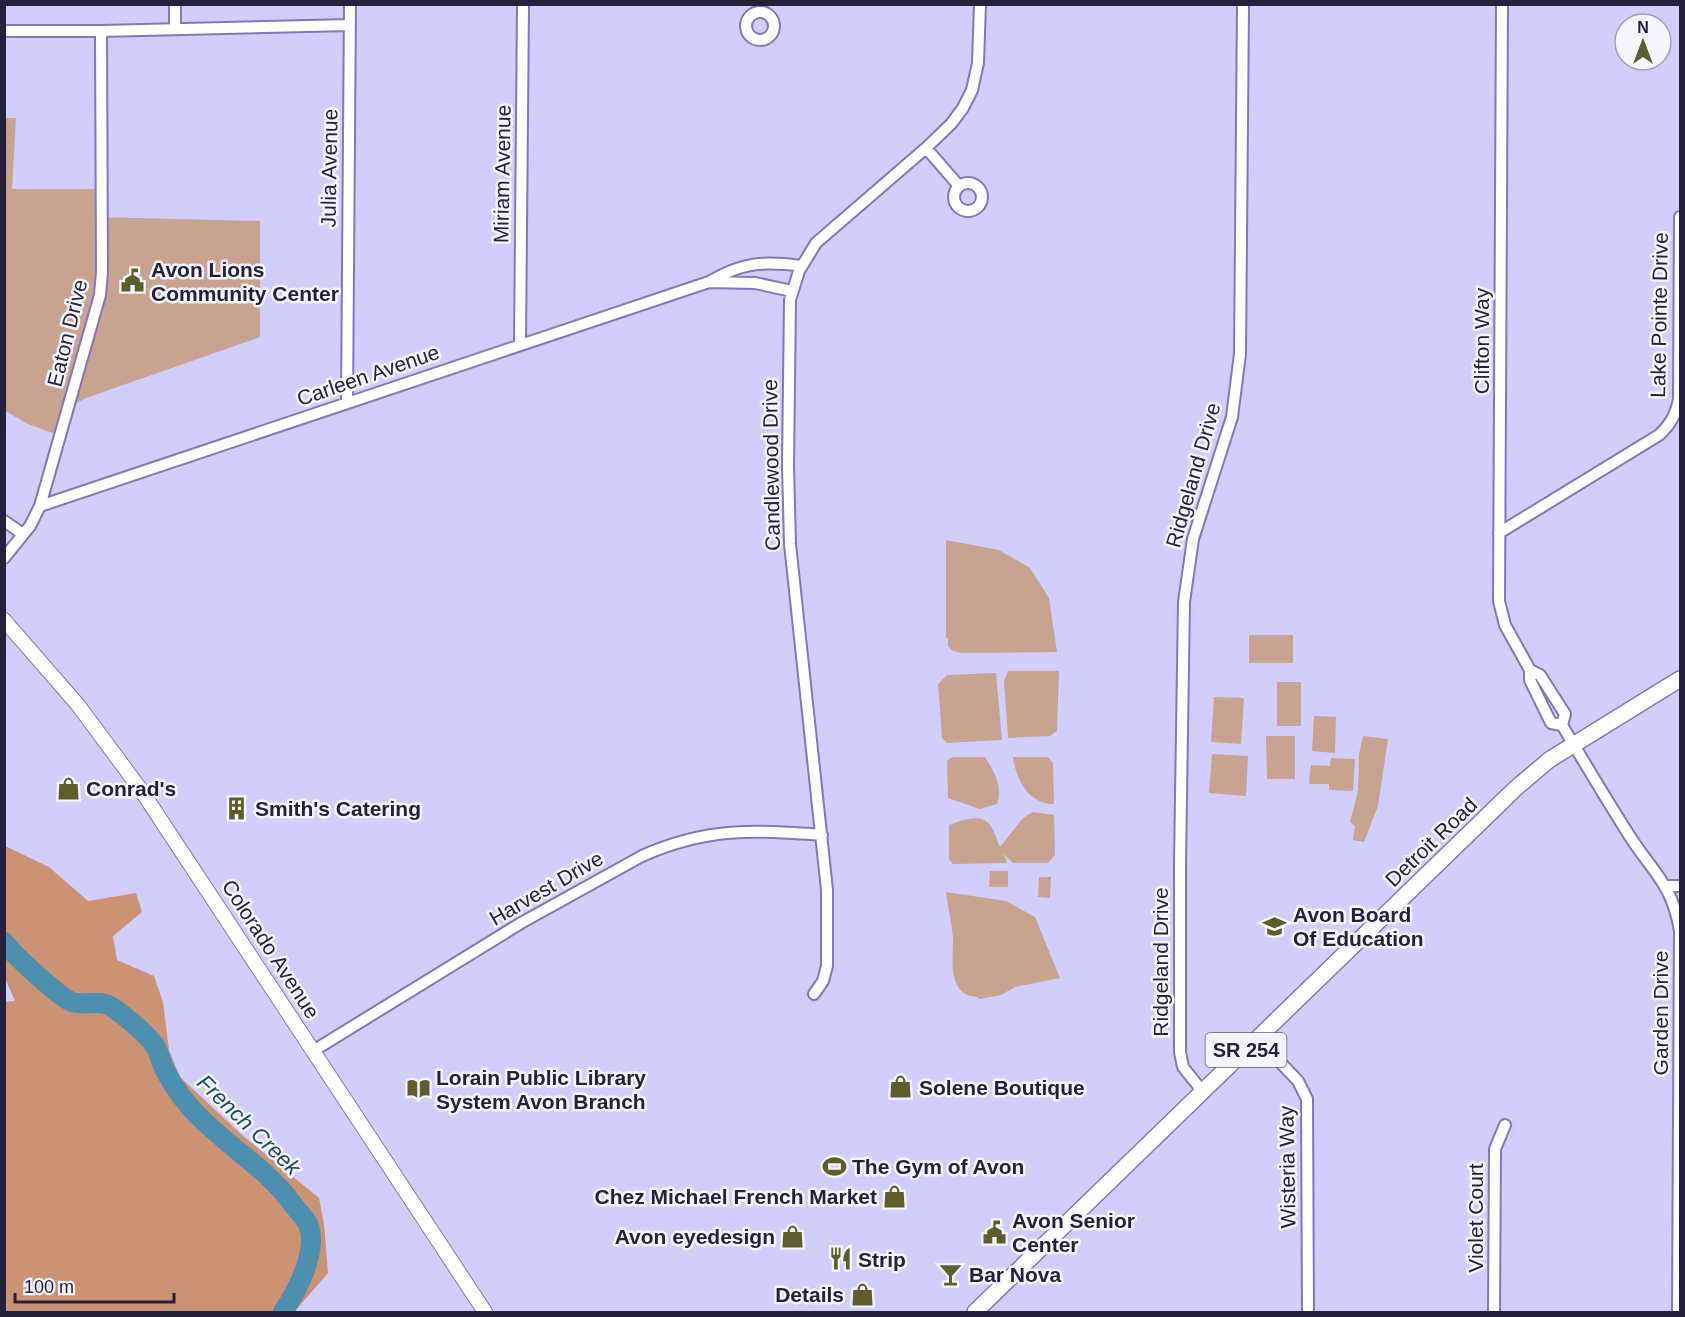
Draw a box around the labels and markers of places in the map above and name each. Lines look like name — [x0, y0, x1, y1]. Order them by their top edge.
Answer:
place label: Avon Lions Community Center — [151, 258, 339, 305]
public building icon: Avon Lions Community Center — [120, 268, 146, 294]
shop icon: Conrad's — [55, 775, 81, 801]
place label: Conrad's — [86, 777, 176, 800]
building icon: Smith's Catering — [224, 795, 250, 821]
place label: Smith's Catering — [255, 797, 421, 820]
place label: Avon Board Of Education — [1293, 903, 1424, 950]
school or university icon: Avon Board Of Education — [1262, 913, 1288, 939]
place label: Lorain Public Library System Avon Branch — [436, 1066, 646, 1113]
shop icon: Solene Boutique — [888, 1074, 914, 1100]
library icon: Lorain Public Library System Avon Branch — [405, 1076, 431, 1102]
place label: Solene Boutique — [919, 1076, 1085, 1099]
sports icon: The Gym of Avon — [821, 1153, 847, 1179]
place label: The Gym of Avon — [852, 1155, 1024, 1178]
shop icon: Chez Michael French Market — [882, 1183, 908, 1209]
place label: Chez Michael French Market — [595, 1185, 877, 1208]
place label: Avon Senior Center — [1012, 1209, 1135, 1256]
public building icon: Avon Senior Center — [981, 1219, 1007, 1245]
shop icon: Avon eyedesign — [780, 1223, 806, 1249]
place label: Avon eyedesign — [615, 1225, 775, 1248]
restaurant icon: Strip — [827, 1246, 853, 1272]
place label: Strip — [858, 1248, 906, 1271]
bar icon: Bar Nova — [938, 1261, 964, 1287]
place label: Bar Nova — [969, 1263, 1062, 1286]
shop icon: Details — [849, 1281, 875, 1307]
place label: Details — [775, 1283, 844, 1306]

